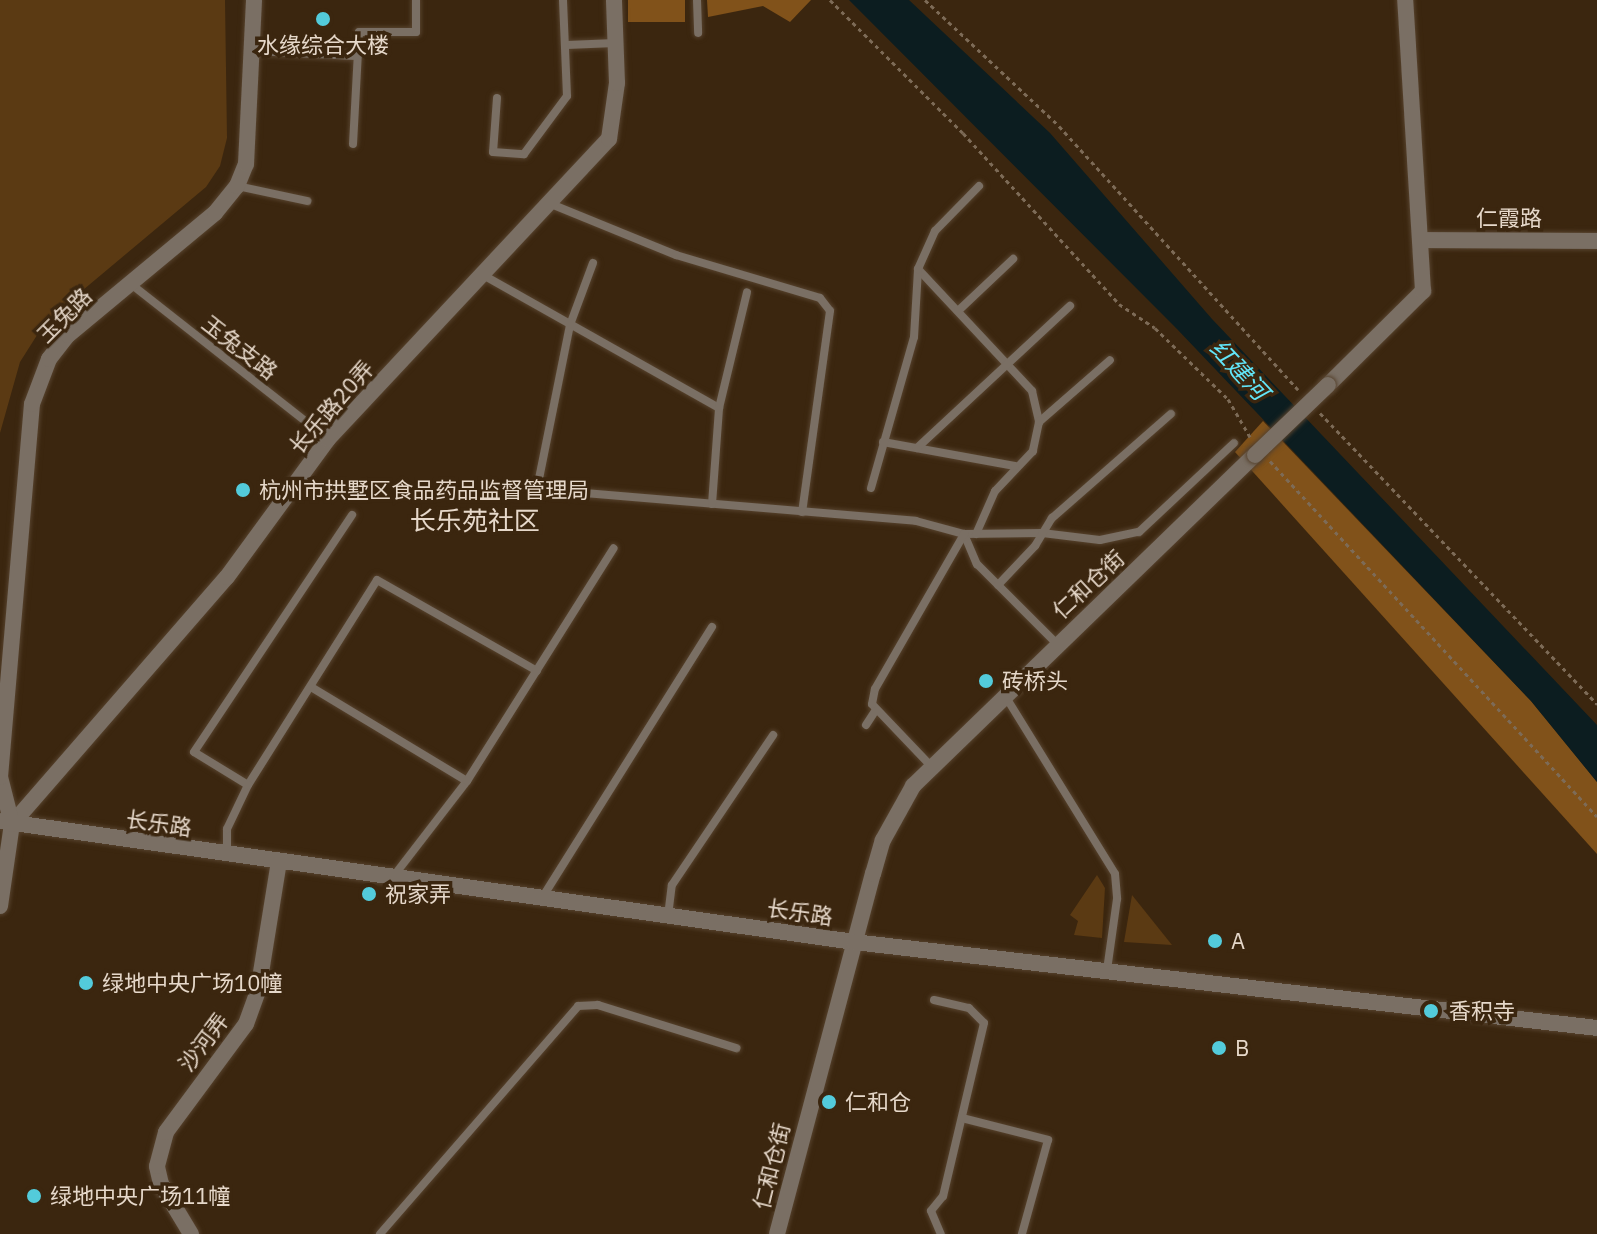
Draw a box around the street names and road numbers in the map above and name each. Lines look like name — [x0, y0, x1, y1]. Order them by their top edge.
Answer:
street label: 仁霞路 — [1476, 205, 1542, 231]
street label: 玉兔路 — [31, 282, 97, 348]
street label: 玉兔支路 — [197, 310, 283, 384]
street label: 长乐路20弄 — [284, 355, 378, 459]
street label: 仁和仓街 — [1047, 544, 1129, 624]
street label: 长乐路 — [124, 805, 194, 841]
street label: 长乐路 — [765, 894, 835, 930]
street label: 沙河弄 — [173, 1008, 233, 1076]
street label: 仁和仓街 — [748, 1120, 794, 1212]

